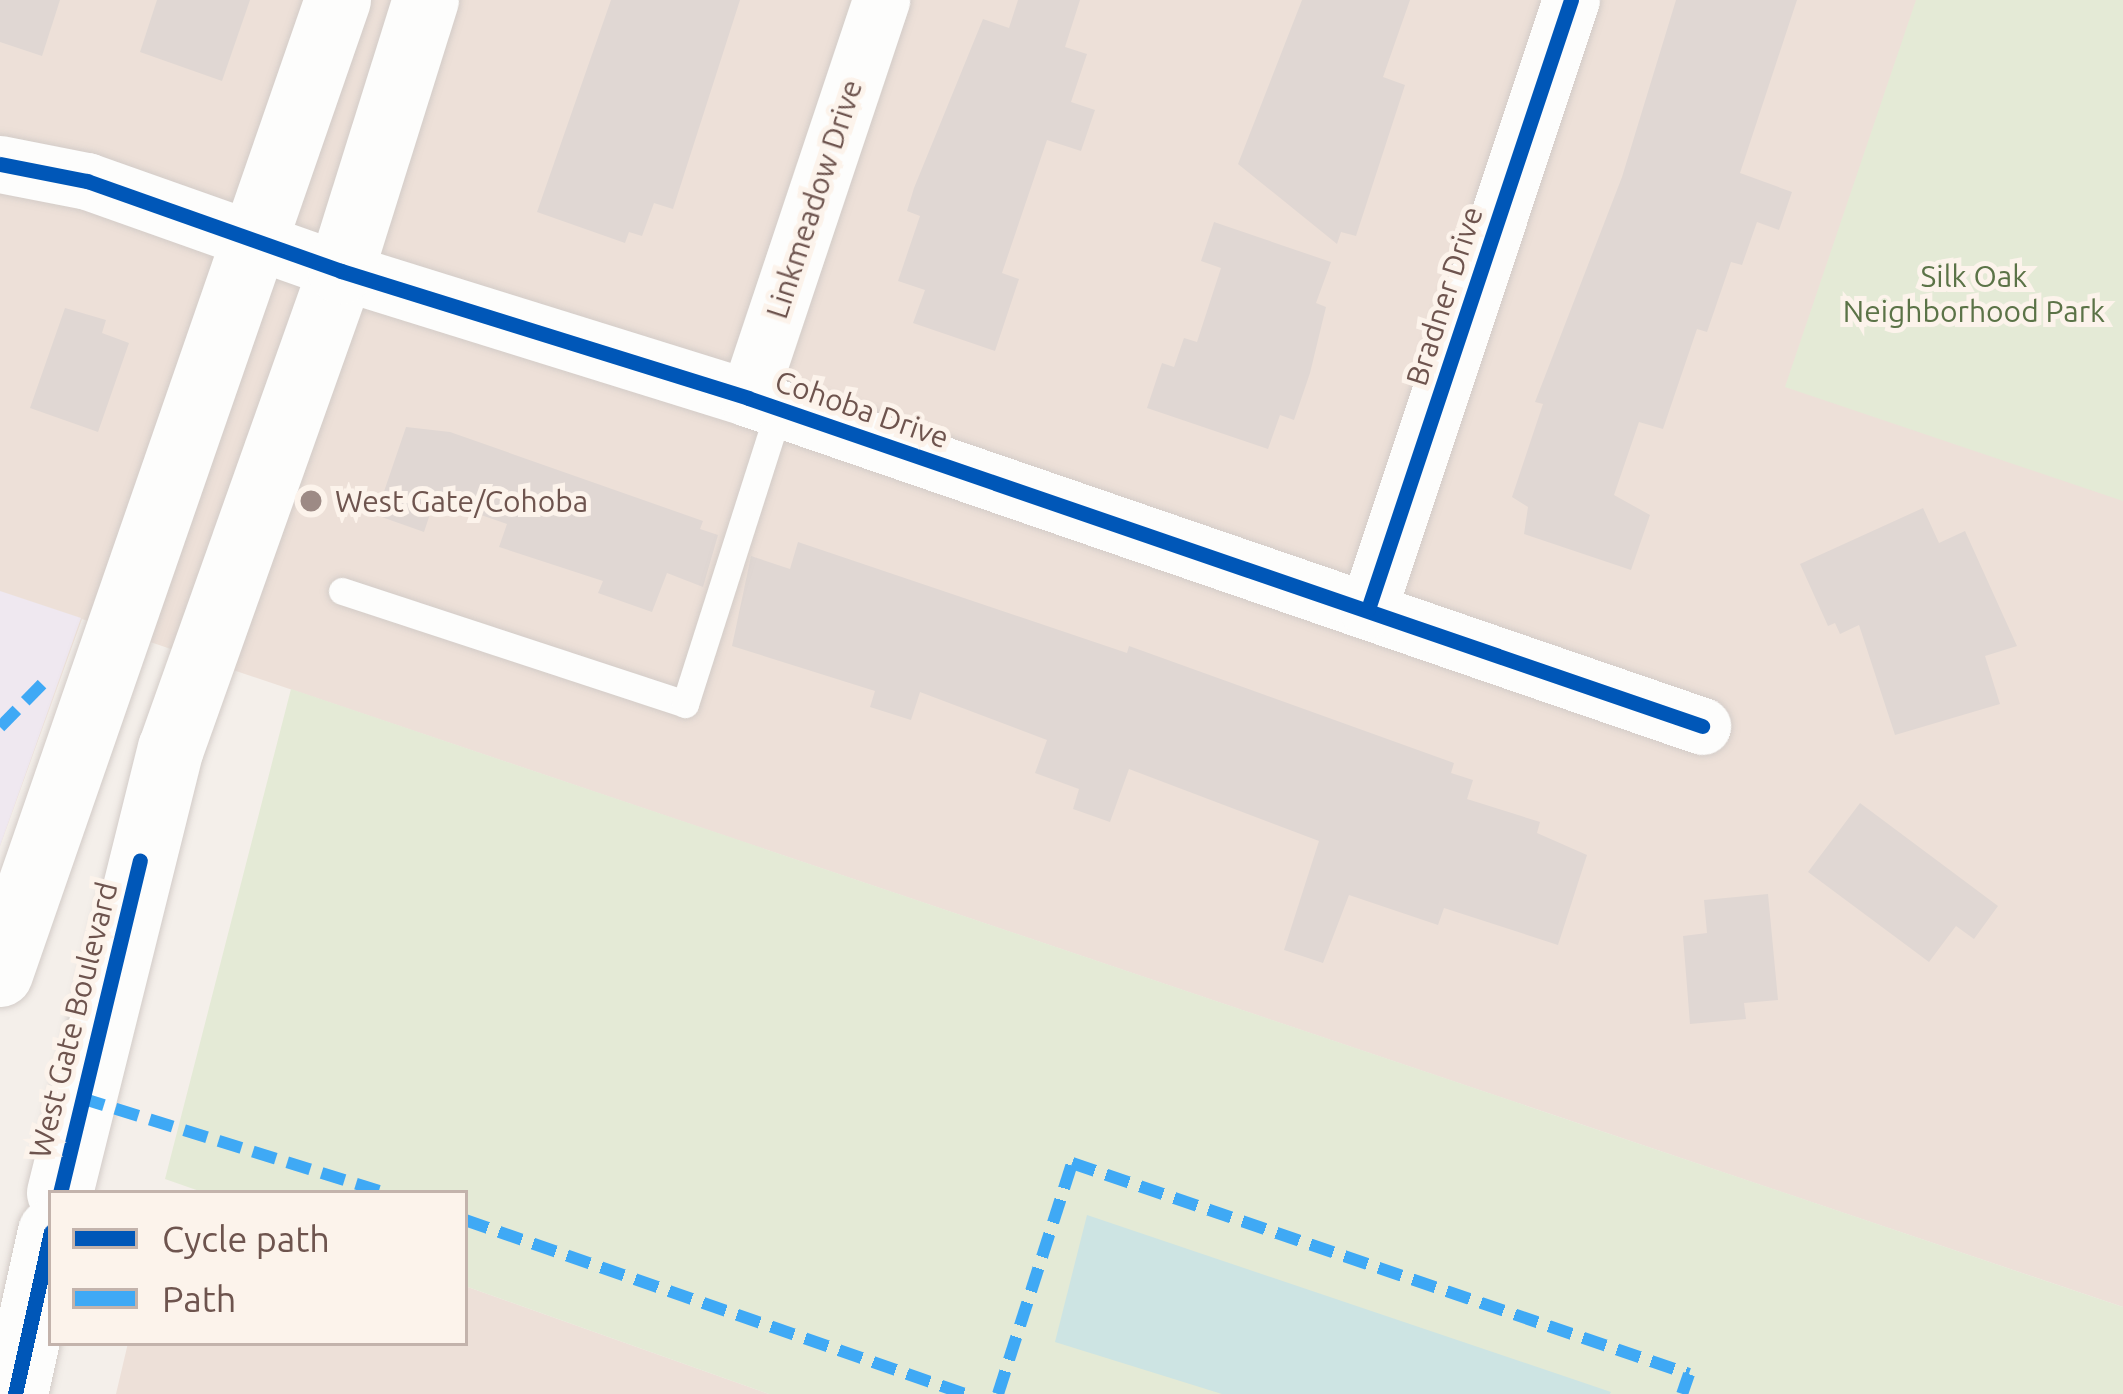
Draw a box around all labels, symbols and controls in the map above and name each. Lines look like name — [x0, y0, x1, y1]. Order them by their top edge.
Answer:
street label: Linkmeadow Drive — [758, 75, 870, 323]
street label: Bradner Drive — [1398, 202, 1490, 390]
park label: Silk Oak Neighborhood Park — [1843, 258, 2105, 328]
street label: Cohoba Drive — [770, 362, 954, 456]
place label: West Gate/Cohoba — [335, 483, 588, 519]
marker: West Gate/Cohoba — [298, 488, 324, 514]
street label: West Gate Boulevard — [21, 878, 125, 1162]
legend — [48, 1190, 468, 1346]
text: Cycle path — [162, 1218, 330, 1259]
text: Path — [162, 1278, 236, 1319]

